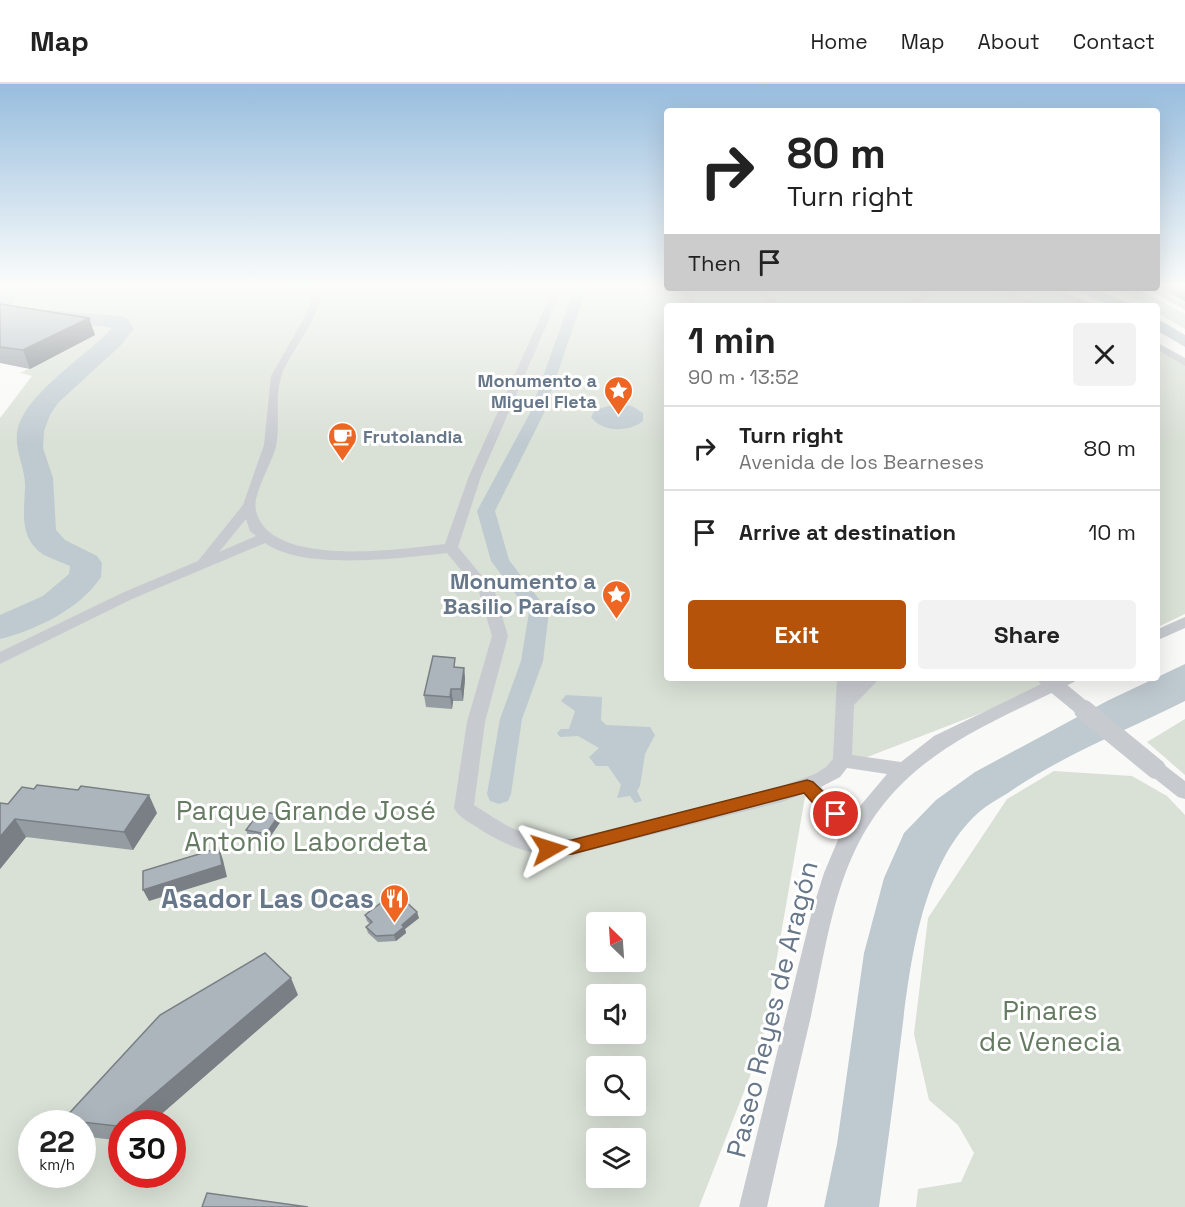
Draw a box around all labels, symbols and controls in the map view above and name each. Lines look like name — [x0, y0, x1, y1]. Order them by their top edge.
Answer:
text: Map — [30, 23, 89, 59]
text: Home — [810, 28, 868, 55]
text: Map — [901, 28, 945, 55]
text: About — [978, 28, 1040, 55]
text: Contact — [1073, 28, 1155, 55]
text: 80 m — [787, 127, 886, 180]
icon: right — [688, 132, 766, 210]
text: Turn right — [787, 179, 914, 214]
icon: arrive — [753, 246, 786, 279]
text: Then — [688, 249, 741, 277]
text: 1 min — [688, 318, 776, 364]
button: close — [1073, 323, 1136, 386]
text: 90 m · 13:52 — [688, 364, 799, 390]
place label: Monumento a Miguel Fleta — [478, 369, 598, 413]
place icon: Monumento a Miguel Fleta — [602, 374, 634, 416]
cafe icon: Frutolandia — [326, 420, 358, 462]
text: Turn right — [739, 421, 844, 449]
place label: Frutolandia — [363, 425, 463, 448]
icon: right — [688, 432, 721, 465]
text: 80 m — [1084, 434, 1136, 462]
text: Avenida de los Bearneses — [739, 449, 984, 475]
icon: arrive — [688, 516, 721, 549]
text: Arrive at destination — [739, 518, 956, 546]
text: 10 m — [1088, 518, 1136, 546]
place label: Monumento a Basilio Paraíso — [443, 567, 596, 620]
place icon: Monumento a Basilio Paraíso — [601, 578, 633, 620]
button: Exit — [688, 600, 906, 669]
button: Share — [918, 600, 1136, 669]
pin — [810, 788, 861, 839]
park label: Parque Grande José Antonio Labordeta — [176, 793, 436, 859]
icon: arrive — [819, 797, 852, 830]
position arrow — [517, 817, 581, 881]
street label: Paseo Reyes de Aragón — [718, 857, 826, 1161]
place label: Asador Las Ocas — [161, 881, 374, 916]
restaurant icon: Asador Las Ocas — [379, 882, 411, 924]
north arrow — [586, 912, 646, 972]
map controls — [586, 912, 646, 1188]
button: sound — [586, 984, 646, 1044]
park label: Pinares de Venecia — [979, 993, 1121, 1059]
button: search — [586, 1056, 646, 1116]
speed limit sign: 30 — [108, 1110, 186, 1188]
text: 22 — [39, 1122, 75, 1161]
button: layers — [586, 1128, 646, 1188]
text: km/h — [39, 1155, 75, 1174]

